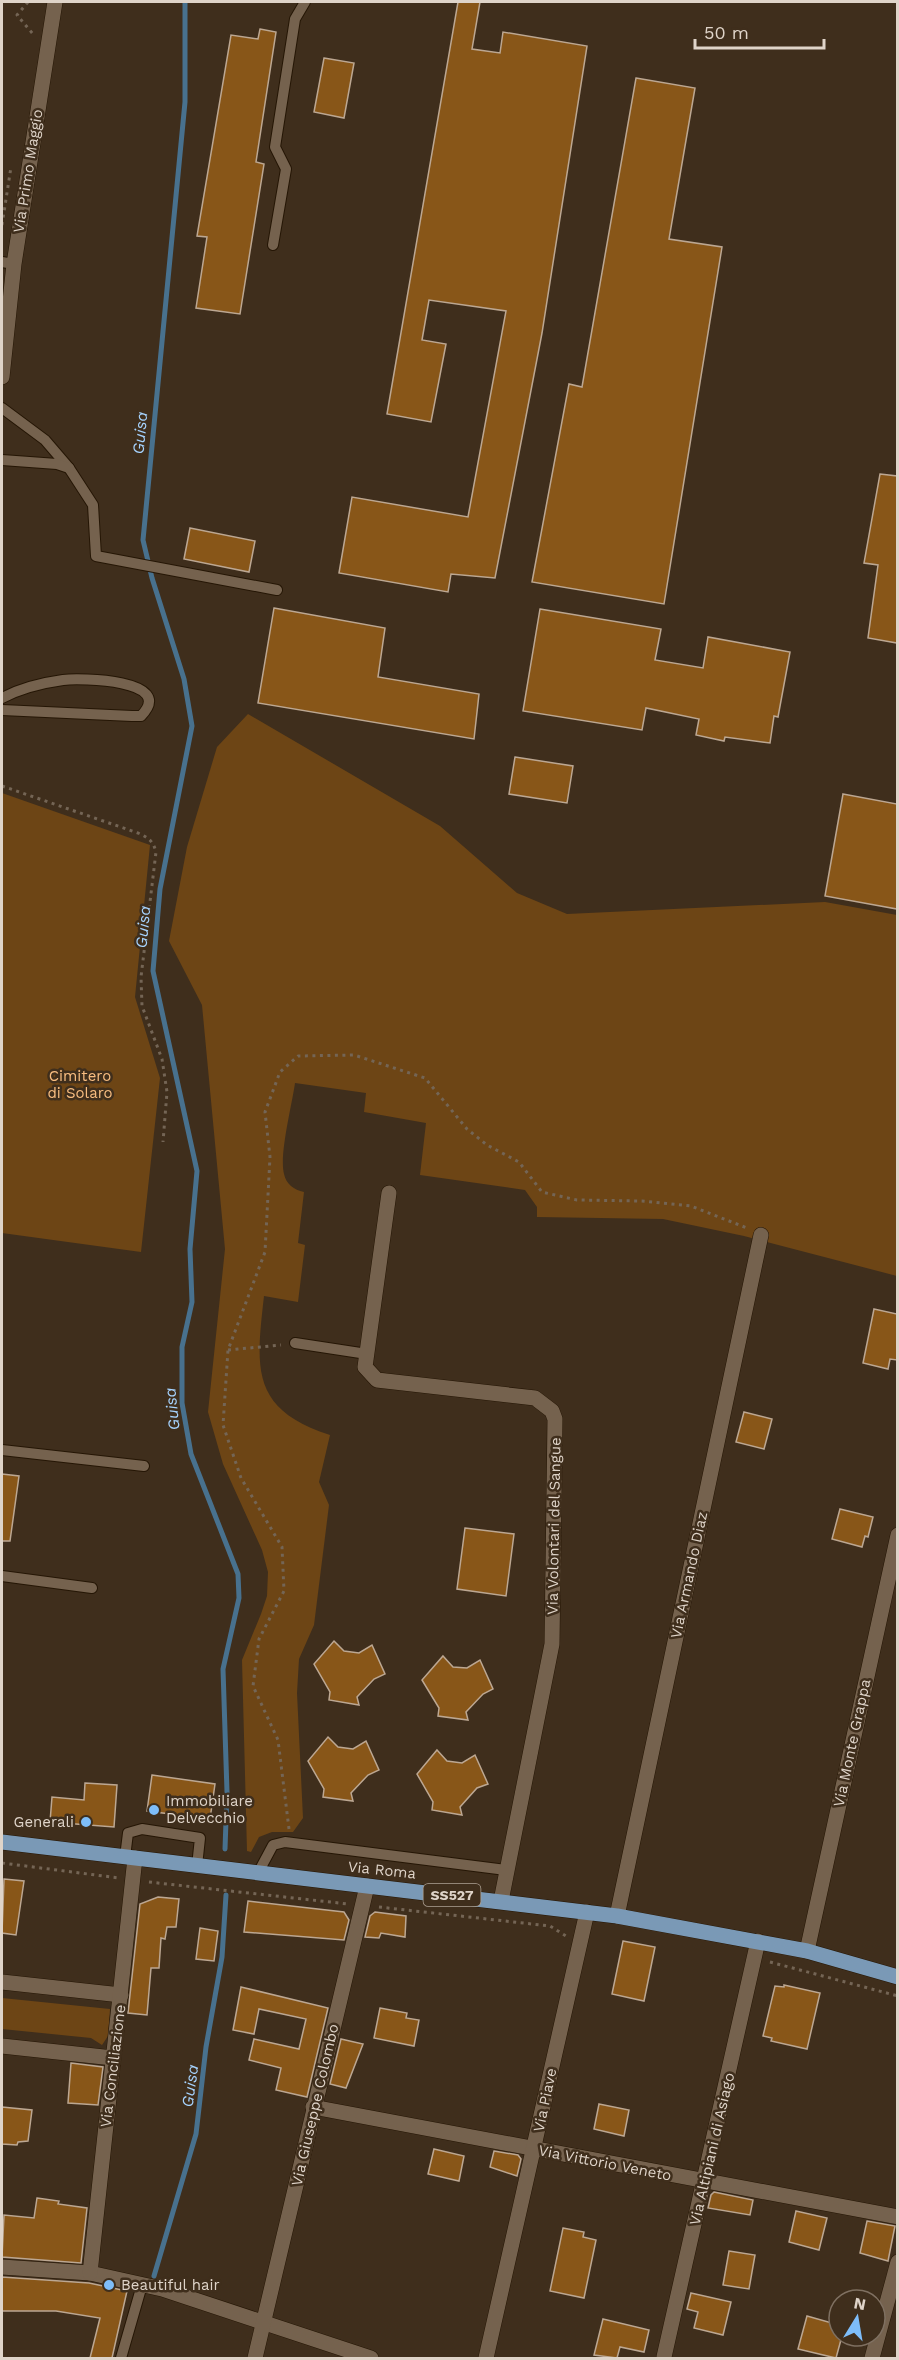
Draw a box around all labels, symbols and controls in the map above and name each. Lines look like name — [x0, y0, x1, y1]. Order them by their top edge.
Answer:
scale bar — [695, 12, 824, 50]
text: 50 m — [704, 22, 749, 43]
street label: Via Primo Maggio — [9, 108, 47, 234]
water label: Guisa — [129, 411, 151, 455]
water label: Guisa — [132, 905, 154, 949]
park label: Cimitero di Solaro — [47, 1067, 113, 1102]
water label: Guisa — [160, 1387, 184, 1431]
street label: Via Volontari del Sangue — [543, 1437, 565, 1615]
street label: Via Armando Diaz — [667, 1510, 711, 1640]
street label: Via Monte Grappa — [830, 1677, 874, 1809]
place label: Immobiliare Delvecchio — [166, 1792, 253, 1827]
marker: Immobiliare Delvecchio — [147, 1803, 161, 1817]
place label: Generali — [14, 1813, 74, 1831]
marker: Generali — [79, 1815, 93, 1829]
street label: Via Roma — [347, 1857, 417, 1883]
road number: SS527 — [424, 1884, 480, 1906]
street label: Via Conciliazione — [97, 2003, 129, 2129]
street label: Via Giuseppe Colombo — [288, 2022, 342, 2188]
water label: Guisa — [178, 2063, 202, 2109]
street label: Via Piave — [529, 2066, 561, 2134]
street label: Via Altipiani di Asiago — [686, 2071, 738, 2227]
street label: Via Vittorio Veneto — [537, 2141, 673, 2185]
place label: Beautiful hair — [121, 2276, 220, 2294]
marker: Beautiful hair — [102, 2278, 116, 2292]
north arrow — [827, 2288, 887, 2348]
text: N — [852, 2293, 867, 2314]

